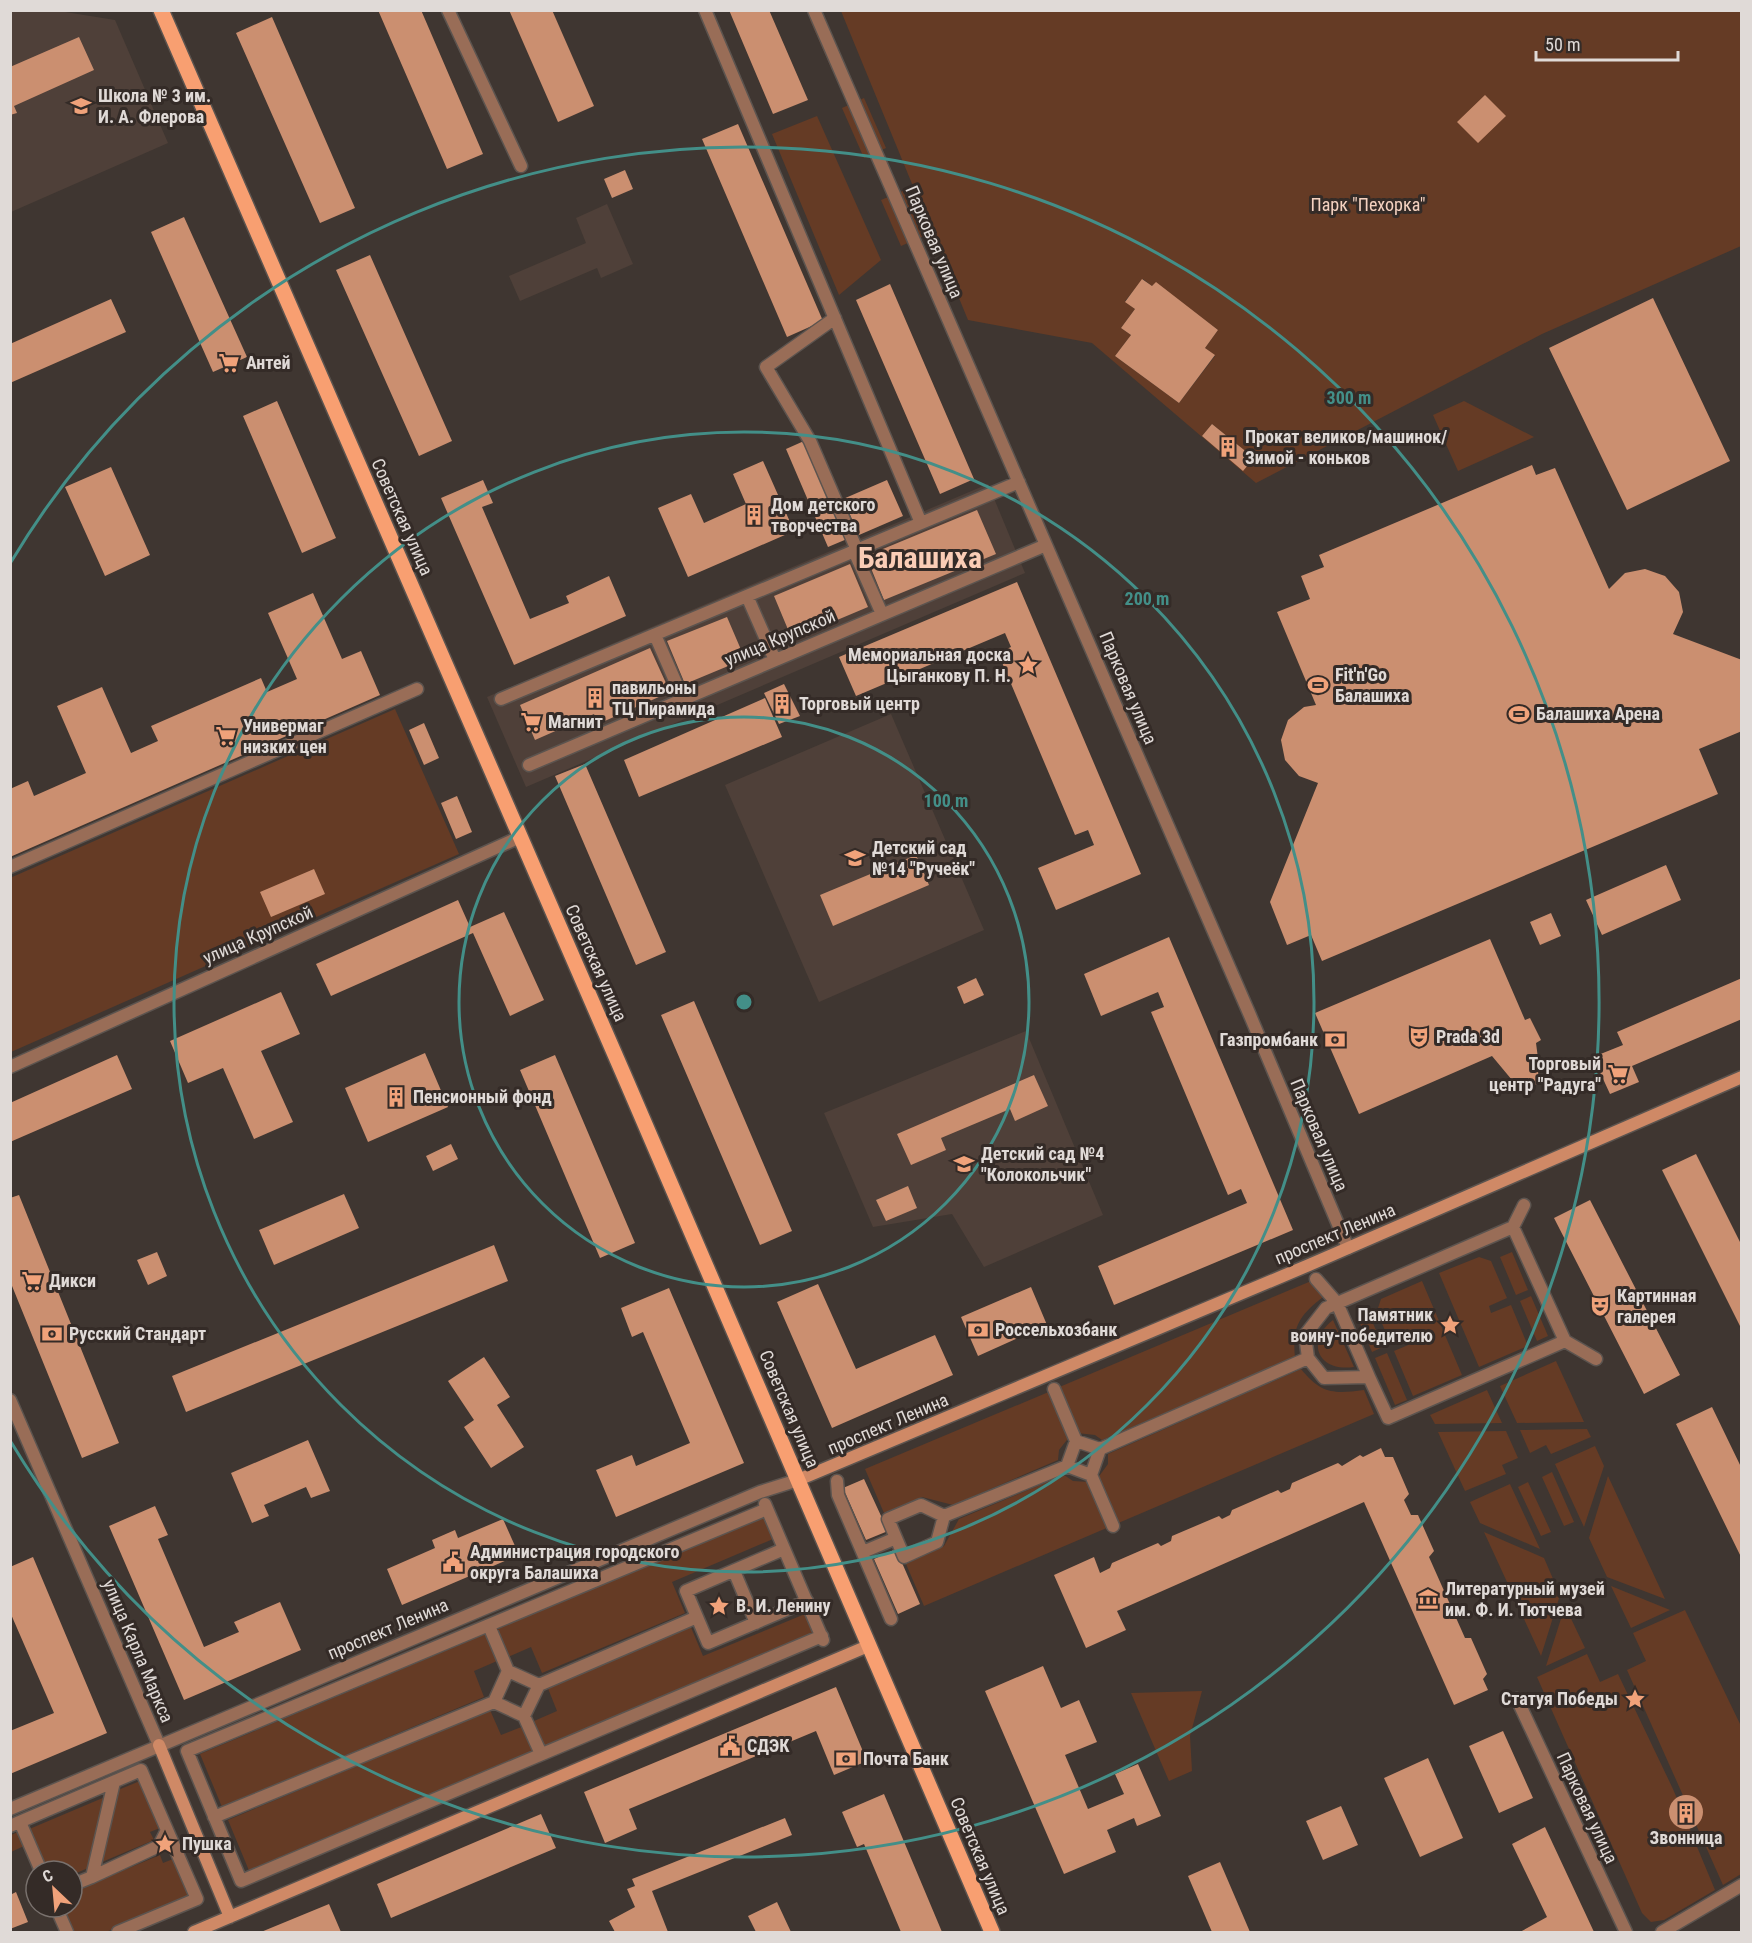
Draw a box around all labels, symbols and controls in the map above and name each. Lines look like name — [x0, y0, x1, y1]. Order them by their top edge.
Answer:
scale bar — [1536, 24, 1678, 62]
text: 50 m — [1545, 34, 1580, 55]
place label: Школа № 3 им. И. А. Флерова — [98, 85, 211, 127]
school or university icon: Школа № 3 им. И. А. Флерова — [69, 94, 93, 118]
street label: Парковая улица — [901, 182, 968, 301]
park label: Парк "Пехорка" — [1311, 194, 1425, 215]
supermarket icon: Антей — [217, 351, 241, 375]
place label: Антей — [246, 352, 291, 373]
text: 300 m — [1327, 387, 1371, 408]
place label: Прокат великов/машинок/ Зимой - коньков — [1245, 426, 1447, 468]
building icon: Прокат великов/машинок/ Зимой - коньков — [1216, 435, 1240, 459]
street label: Советская улица — [367, 455, 438, 578]
place label: Дом детского творчества — [771, 494, 875, 536]
building icon: Дом детского творчества — [742, 503, 766, 527]
district label: Балашиха — [858, 540, 982, 575]
text: 200 m — [1125, 588, 1169, 609]
street label: улица Крупской — [721, 605, 838, 670]
street label: Парковая улица — [1095, 628, 1162, 747]
place label: Мемориальная доска Цыганкову П. Н. — [848, 644, 1011, 686]
place icon: Мемориальная доска Цыганкову П. Н. — [1016, 653, 1040, 677]
place label: Fit'n'Go Балашиха — [1335, 664, 1409, 706]
sports icon: Fit'n'Go Балашиха — [1306, 673, 1330, 697]
place label: павильоны ТЦ Пирамида — [612, 677, 715, 719]
building icon: павильоны ТЦ Пирамида — [583, 686, 607, 710]
building icon: Торговый центр — [770, 692, 794, 716]
place label: Торговый центр — [799, 693, 920, 714]
sports icon: Балашиха Арена — [1507, 702, 1531, 726]
place label: Балашиха Арена — [1536, 703, 1660, 724]
supermarket icon: Магнит — [519, 710, 543, 734]
place label: Магнит — [548, 711, 603, 732]
place label: Универмаг низких цен — [243, 715, 327, 757]
supermarket icon: Универмаг низких цен — [214, 724, 238, 748]
text: 100 m — [924, 790, 968, 811]
place label: Детский сад №14 "Ручеёк" — [872, 837, 975, 879]
school or university icon: Детский сад №14 "Ручеёк" — [843, 846, 867, 870]
street label: улица Крупской — [200, 901, 316, 968]
street label: Советская улица — [561, 901, 632, 1024]
centre of rings — [734, 992, 754, 1012]
theatre icon: Prada 3d — [1407, 1025, 1431, 1049]
place label: Prada 3d — [1436, 1026, 1500, 1047]
bank icon: Газпромбанк — [1323, 1028, 1347, 1052]
place label: Газпромбанк — [1220, 1029, 1318, 1050]
place label: Торговый центр "Радуга" — [1489, 1053, 1601, 1095]
supermarket icon: Торговый центр "Радуга" — [1606, 1062, 1630, 1086]
street label: Парковая улица — [1286, 1075, 1353, 1194]
building icon: Пенсионный фонд — [384, 1085, 408, 1109]
place label: Пенсионный фонд — [413, 1086, 552, 1107]
place label: Детский сад №4 "Колокольчик" — [981, 1143, 1104, 1185]
school or university icon: Детский сад №4 "Колокольчик" — [952, 1152, 976, 1176]
street label: проспект Ленина — [1271, 1199, 1398, 1268]
supermarket icon: Дикси — [20, 1269, 44, 1293]
place label: Дикси — [49, 1270, 96, 1291]
place label: Картинная галерея — [1617, 1285, 1697, 1327]
theatre icon: Картинная галерея — [1588, 1294, 1612, 1318]
place label: Памятник воину-победителю — [1290, 1304, 1433, 1346]
place icon: Памятник воину-победителю — [1438, 1313, 1462, 1337]
bank icon: Россельхозбанк — [966, 1318, 990, 1342]
place label: Россельхозбанк — [995, 1319, 1117, 1340]
bank icon: Русский Стандарт — [40, 1322, 64, 1346]
place label: Русский Стандарт — [69, 1323, 206, 1344]
street label: Советская улица — [755, 1347, 824, 1471]
street label: проспект Ленина — [824, 1389, 951, 1458]
place label: Администрация городского округа Балашиха — [470, 1541, 679, 1583]
public building icon: Администрация городского округа Балашиха — [441, 1550, 465, 1574]
street label: улица Карла Маркса — [99, 1576, 178, 1726]
place label: Литературный музей им. Ф. И. Тютчева — [1445, 1578, 1605, 1620]
museum icon: Литературный музей им. Ф. И. Тютчева — [1416, 1587, 1440, 1611]
street label: проспект Ленина — [324, 1594, 451, 1663]
place icon: В. И. Ленину — [707, 1594, 731, 1618]
place label: В. И. Ленину — [736, 1595, 830, 1616]
place icon: Статуя Победы — [1623, 1687, 1647, 1711]
place label: Статуя Победы — [1501, 1688, 1618, 1709]
public building icon: СДЭК — [718, 1734, 742, 1758]
place label: СДЭК — [747, 1735, 790, 1756]
bank icon: Почта Банк — [834, 1747, 858, 1771]
place label: Почта Банк — [863, 1748, 949, 1769]
street label: Парковая улица — [1553, 1749, 1622, 1867]
street label: Советская улица — [946, 1794, 1015, 1918]
building icon: Звонница — [1674, 1801, 1698, 1825]
place label: Звонница — [1650, 1827, 1722, 1848]
place icon: Пушка — [153, 1832, 177, 1856]
place label: Пушка — [182, 1833, 232, 1854]
north arrow — [24, 1859, 84, 1919]
text: С — [39, 1865, 56, 1887]

